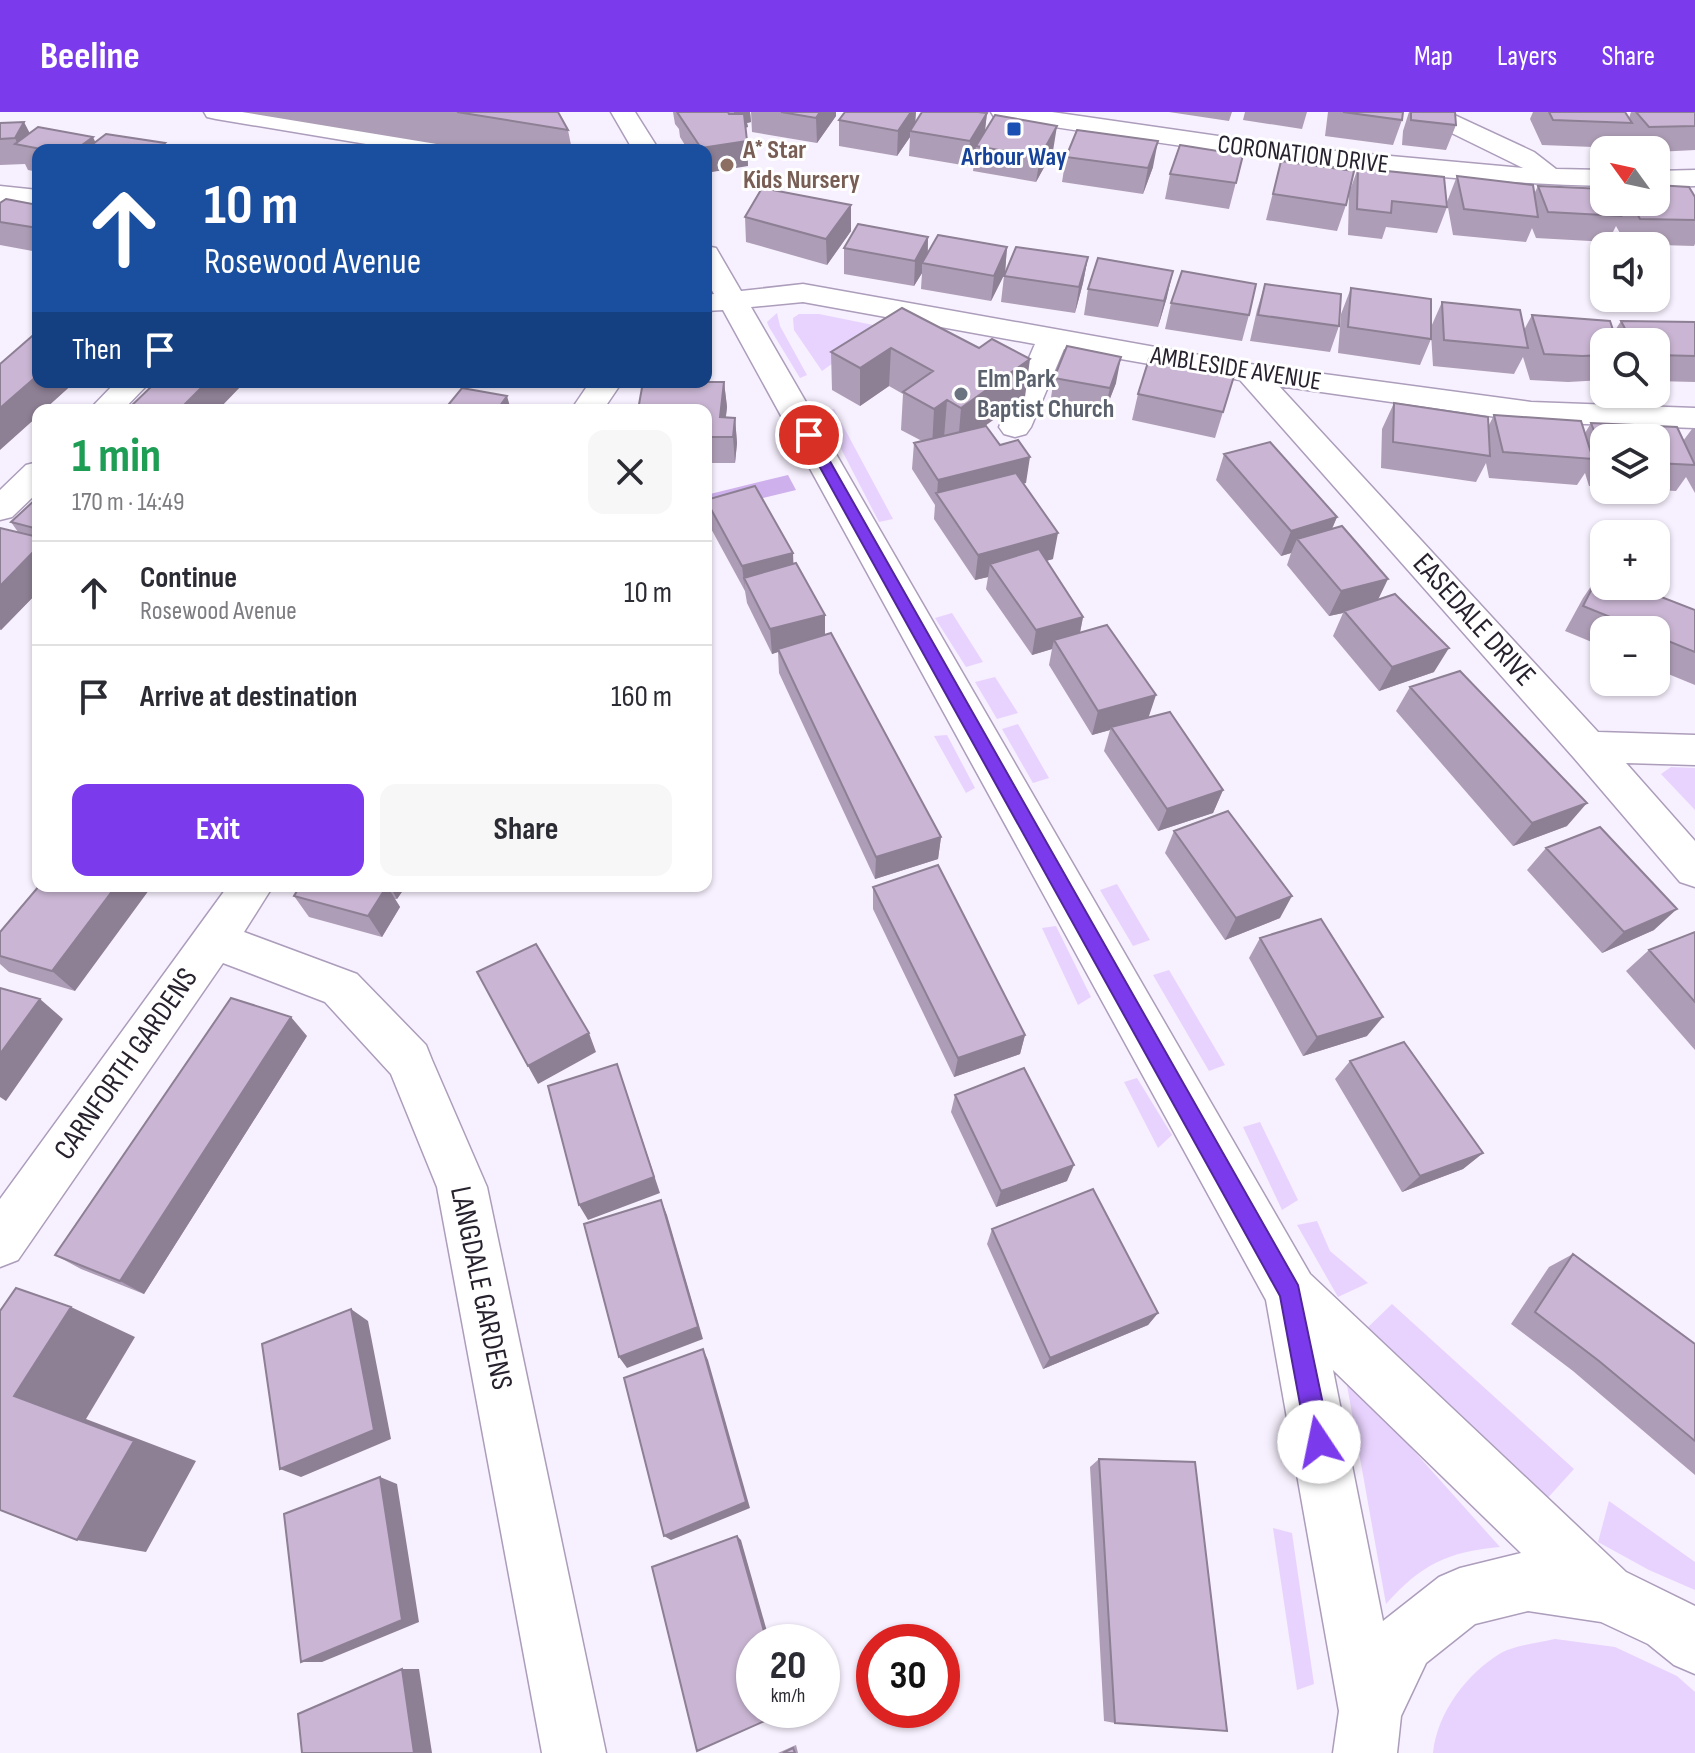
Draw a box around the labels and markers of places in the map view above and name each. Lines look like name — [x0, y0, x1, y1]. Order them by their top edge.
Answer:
marker: Arbour Way — [1005, 120, 1023, 138]
place label: A* Star Kids Nursery — [742, 135, 860, 196]
place label: Arbour Way — [960, 142, 1067, 173]
marker: A* Star Kids Nursery — [718, 156, 736, 174]
place label: Elm Park Baptist Church — [977, 364, 1114, 425]
marker: Elm Park Baptist Church — [952, 385, 970, 403]
pin — [775, 401, 843, 469]

